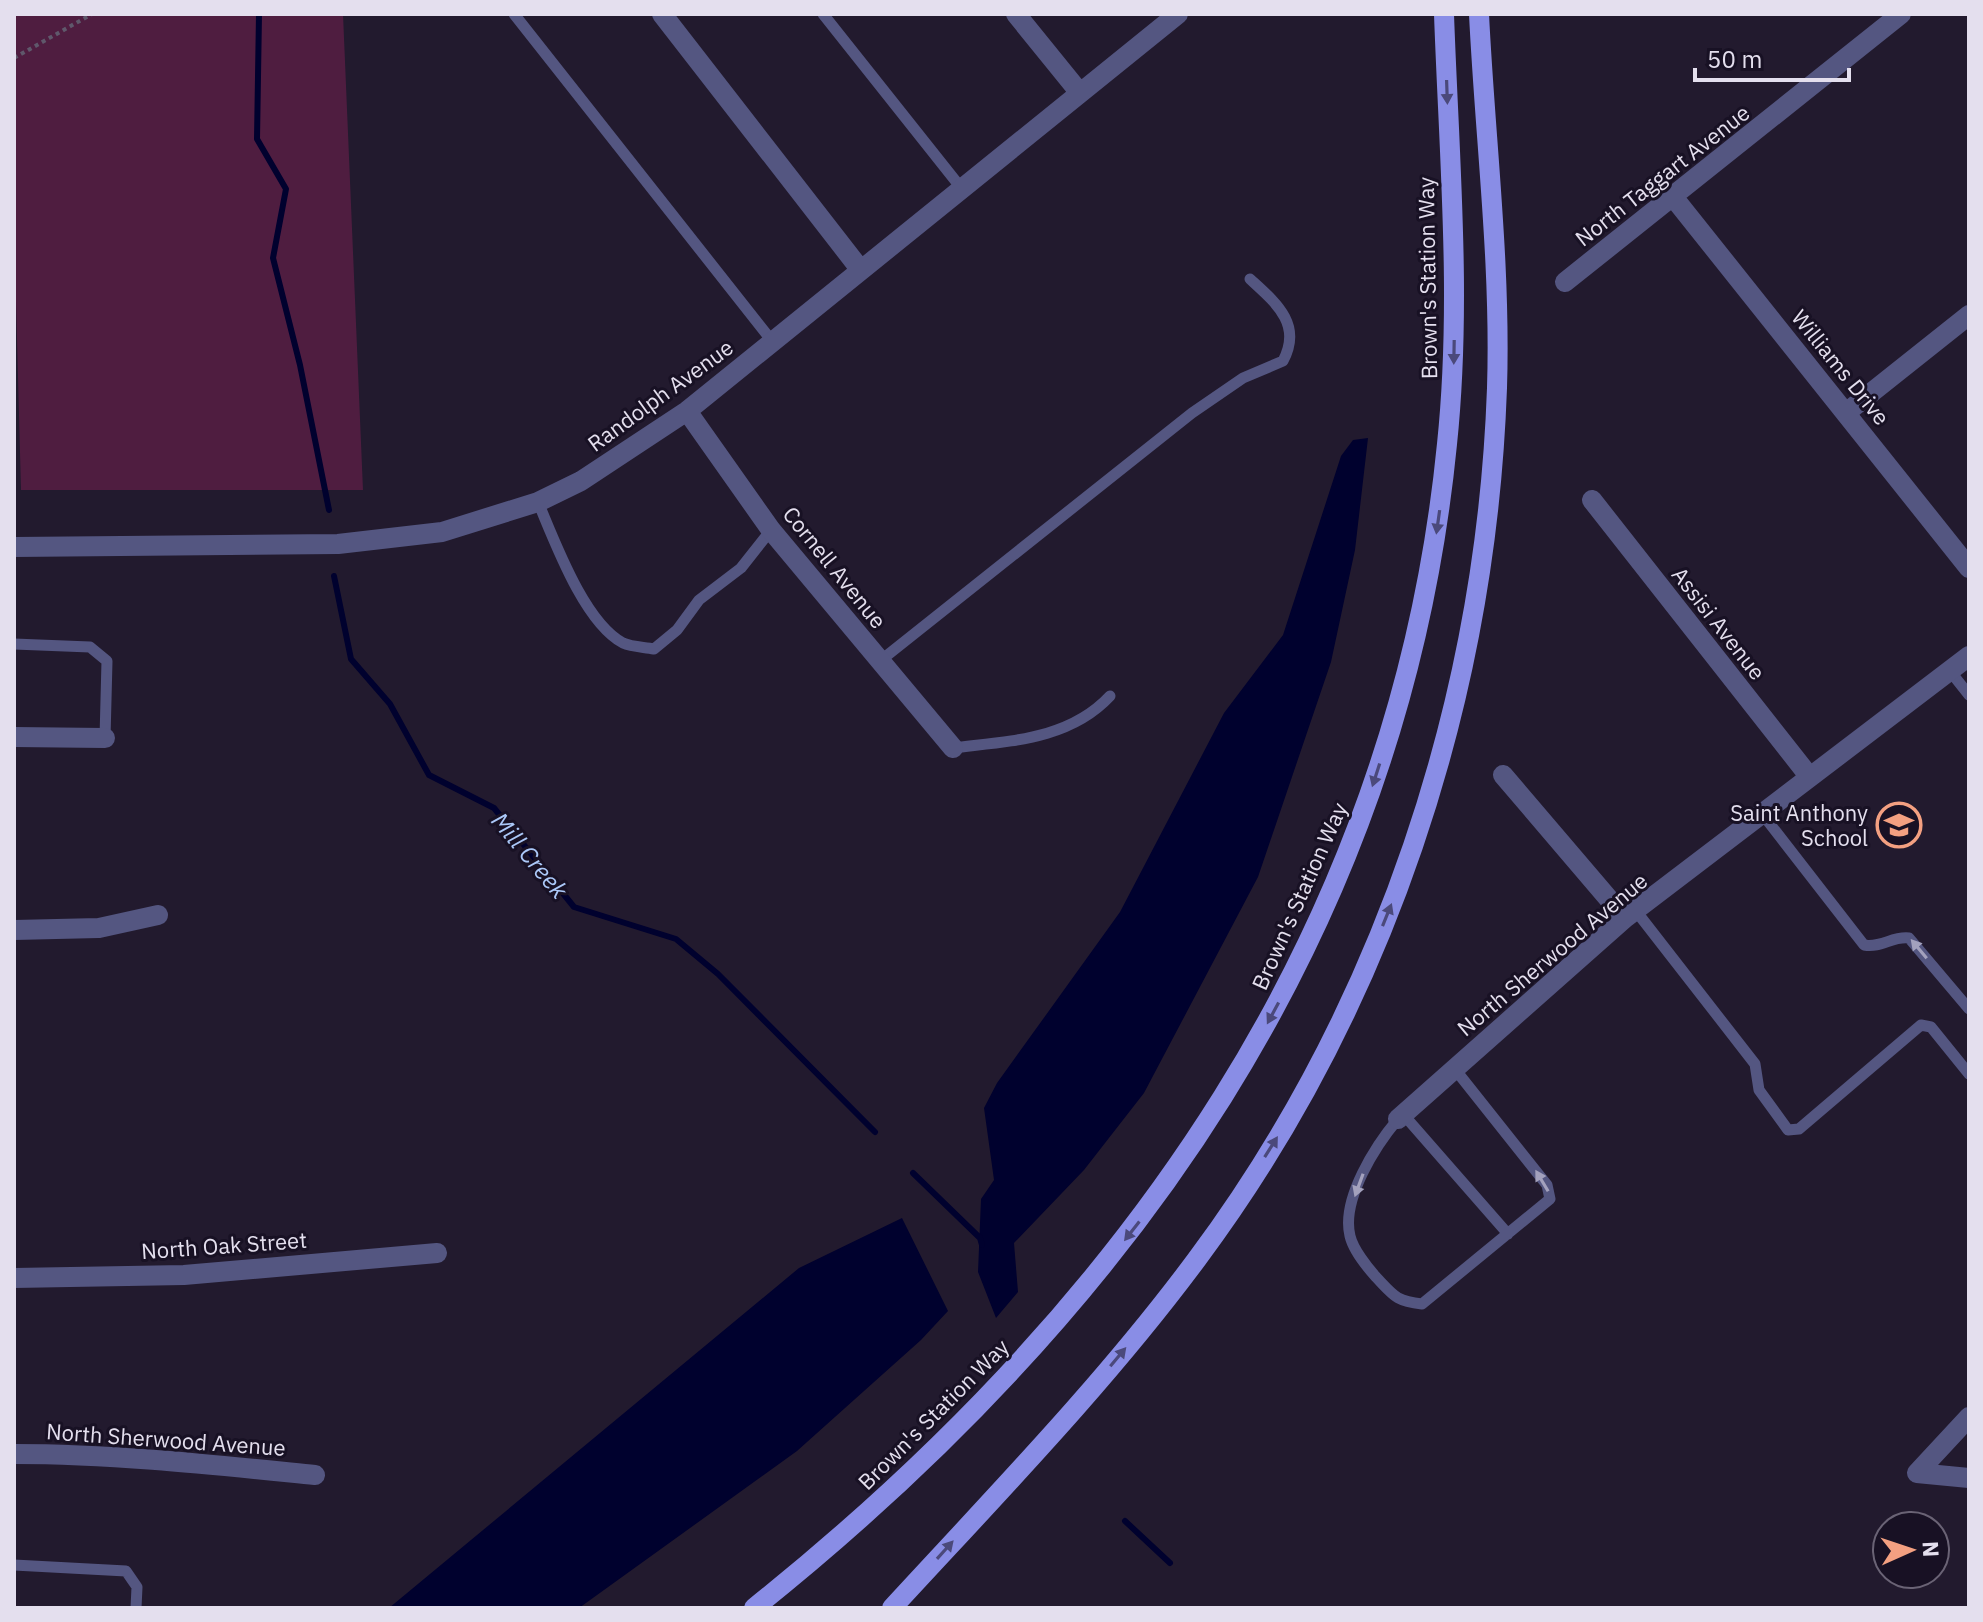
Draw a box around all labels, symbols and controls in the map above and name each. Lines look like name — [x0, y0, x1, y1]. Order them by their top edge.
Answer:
scale bar — [1695, 32, 1849, 82]
text: 50 m — [1707, 43, 1762, 75]
one-way arrow — [1440, 80, 1453, 105]
street label: North Taggart Avenue — [1569, 98, 1755, 252]
street label: Brown's Station Way — [1411, 177, 1443, 379]
street label: Williams Drive — [1786, 303, 1896, 431]
street label: Randolph Avenue — [581, 332, 739, 458]
one-way arrow — [1447, 340, 1460, 365]
street label: Cornell Avenue — [777, 500, 893, 634]
one-way arrow — [1431, 510, 1444, 535]
street label: Assisi Avenue — [1666, 561, 1772, 685]
one-way arrow — [1369, 763, 1382, 787]
street label: Brown's Station Way — [1245, 798, 1353, 994]
place label: Saint Anthony School — [1730, 798, 1868, 852]
school or university icon: Saint Anthony School — [1875, 801, 1923, 849]
water label: Mill Creek — [485, 805, 576, 905]
street label: North Sherwood Avenue — [1451, 866, 1653, 1042]
one-way arrow — [1381, 903, 1394, 927]
one-way arrow — [1911, 940, 1928, 960]
one-way arrow — [1266, 1001, 1279, 1024]
one-way arrow — [1264, 1136, 1278, 1158]
one-way arrow — [1535, 1170, 1550, 1193]
one-way arrow — [1352, 1173, 1365, 1197]
one-way arrow — [1125, 1221, 1141, 1241]
street label: North Oak Street — [140, 1225, 308, 1265]
street label: Brown's Station Way — [851, 1332, 1015, 1496]
one-way arrow — [1109, 1347, 1126, 1367]
street label: North Sherwood Avenue — [45, 1416, 287, 1462]
north arrow — [1871, 1510, 1951, 1590]
text: N — [1917, 1540, 1946, 1558]
one-way arrow — [935, 1541, 953, 1560]

